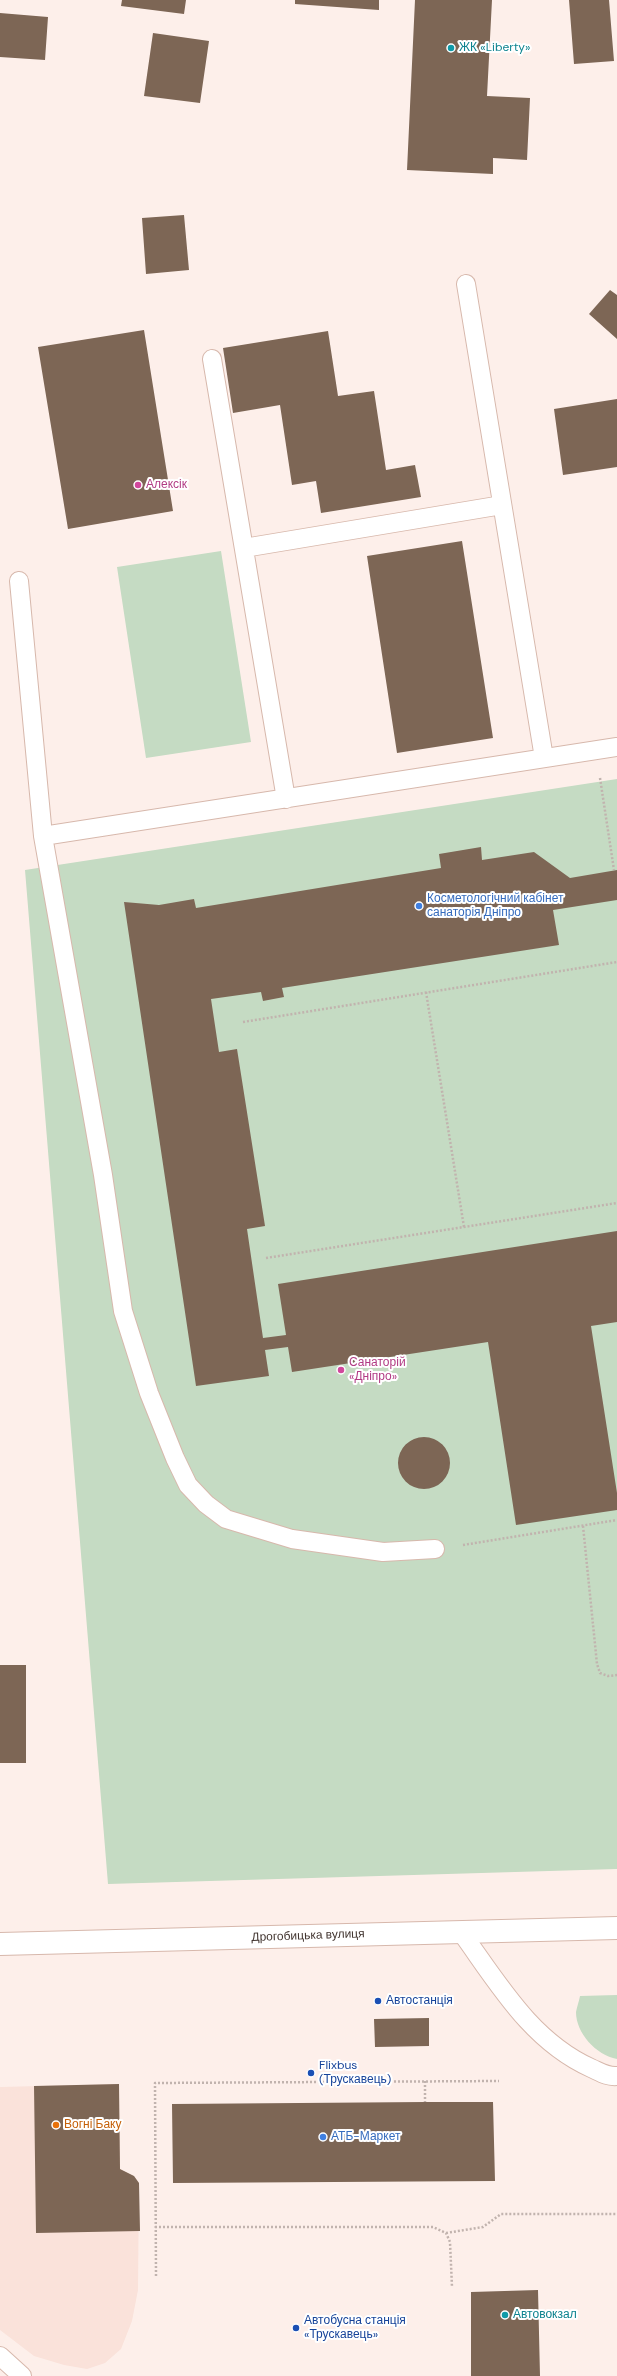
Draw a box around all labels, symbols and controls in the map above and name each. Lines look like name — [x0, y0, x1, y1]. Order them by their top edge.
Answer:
place label: ЖК «Liberty» — [459, 41, 530, 55]
marker: ЖК «Liberty» — [446, 43, 456, 53]
place label: Алексік — [146, 478, 187, 492]
marker: Алексік — [133, 480, 143, 490]
place label: Косметологічний кабінет санаторія Дніпро — [427, 892, 563, 920]
marker: Косметологічний кабінет санаторія Дніпро — [414, 901, 424, 911]
place label: Санаторій «Дніпро» — [349, 1356, 406, 1384]
marker: Санаторій «Дніпро» — [336, 1365, 346, 1375]
street label: Дрогобицька вулиця — [251, 1927, 365, 1945]
place label: Автостанція — [386, 1994, 453, 2008]
marker: Автостанція — [373, 1996, 383, 2006]
place label: Flixbus (Трускавець) — [319, 2059, 391, 2087]
marker: Flixbus (Трускавець) — [306, 2068, 316, 2078]
place label: Вогні Баку — [64, 2118, 121, 2132]
marker: Вогні Баку — [51, 2120, 61, 2130]
place label: АТБ-Маркет — [331, 2130, 400, 2144]
marker: АТБ-Маркет — [318, 2132, 328, 2142]
place label: Автовокзал — [513, 2308, 577, 2322]
marker: Автовокзал — [500, 2310, 510, 2320]
place label: Автобусна станція «Трускавець» — [304, 2314, 406, 2342]
marker: Автобусна станція «Трускавець» — [291, 2323, 301, 2333]

